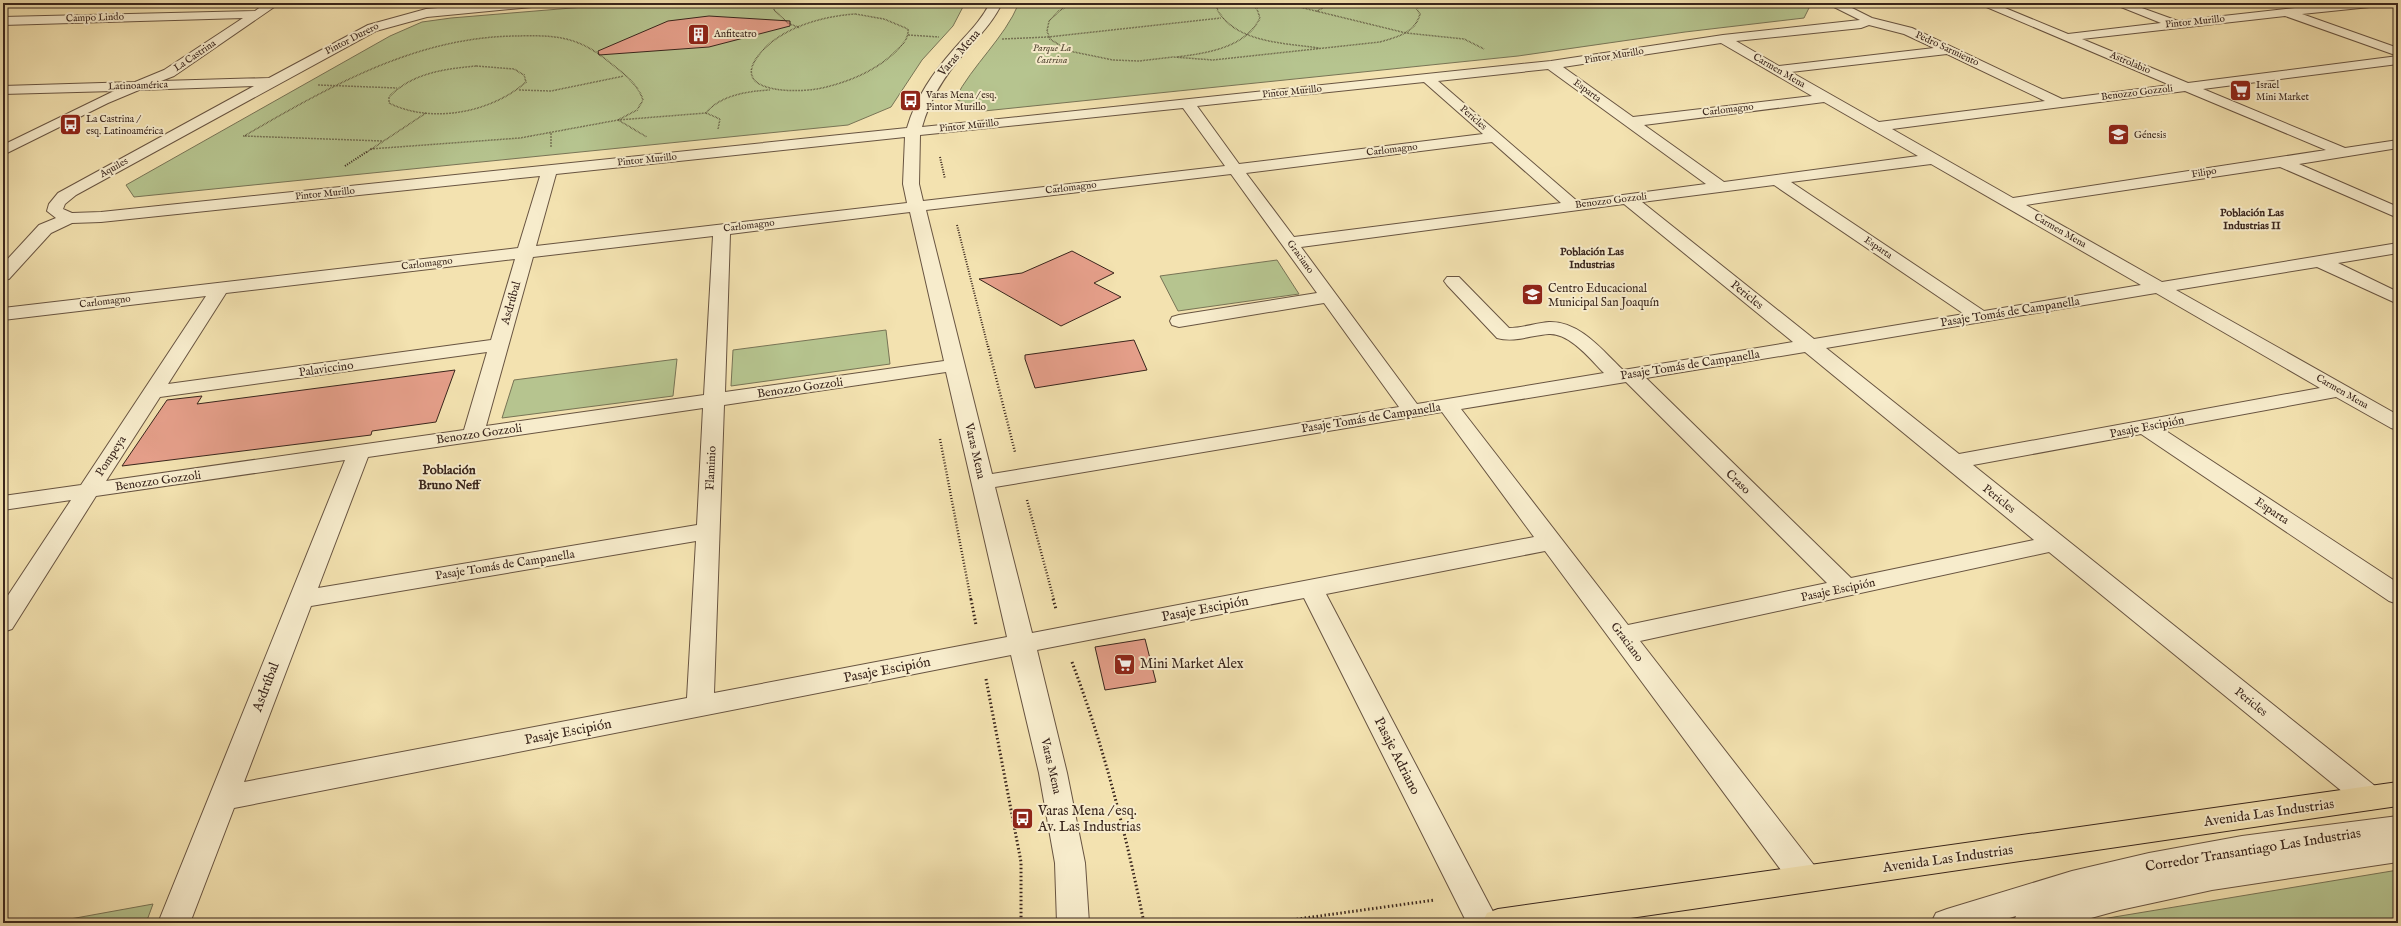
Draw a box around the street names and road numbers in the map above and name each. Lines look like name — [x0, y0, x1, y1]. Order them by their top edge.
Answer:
street label: Campo Lindo — [66, 10, 125, 26]
street label: Pintor Murillo — [2164, 12, 2226, 32]
street label: Pintor Durero — [323, 20, 382, 58]
street label: Varas Mena — [934, 26, 984, 80]
street label: Pedro Sarmiento — [1913, 29, 1982, 70]
street label: La Castrina — [171, 37, 219, 75]
street label: Pintor Murillo — [1583, 45, 1645, 67]
street label: Astrolabio — [2107, 48, 2153, 78]
street label: Carmen Mena — [1750, 51, 1808, 92]
street label: Esparta — [1570, 76, 1604, 106]
street label: Latinoamérica — [108, 78, 169, 94]
street label: Pintor Murillo — [1261, 82, 1323, 102]
street label: Benozzo Gozzoli — [2100, 82, 2174, 104]
street label: Carlomagno — [1702, 100, 1755, 120]
street label: Pericles — [1457, 103, 1490, 134]
street label: Pintor Murillo — [938, 116, 1000, 136]
street label: Carlomagno — [1366, 140, 1419, 160]
street label: Pintor Murillo — [616, 150, 678, 170]
street label: Aquiles — [97, 155, 131, 182]
street label: Filipo — [2191, 165, 2218, 181]
street label: Carlomagno — [1045, 178, 1098, 198]
street label: Pintor Murillo — [294, 184, 356, 204]
street label: Benozzo Gozzoli — [1574, 190, 1648, 212]
street label: Carmen Mena — [2031, 211, 2089, 252]
street label: Carlomagno — [723, 216, 776, 236]
street label: Esparta — [1861, 234, 1895, 263]
street label: Graciano — [1284, 238, 1317, 277]
street label: Carlomagno — [401, 254, 454, 274]
street label: Pericles — [1728, 277, 1766, 313]
street label: Asdrúbal — [497, 279, 525, 327]
street label: Carlomagno — [79, 292, 132, 312]
street label: Pasaje Tomás de Campanella — [1939, 293, 2082, 331]
street label: Pasaje Tomás de Campanella — [1619, 346, 1762, 384]
street label: Palaviccino — [298, 358, 355, 380]
street label: Carmen Mena — [2313, 372, 2371, 413]
street label: Benozzo Gozzoli — [756, 375, 844, 401]
street label: Pasaje Tomás de Campanella — [1300, 399, 1443, 437]
street label: Pasaje Escipión — [2108, 412, 2186, 443]
street label: Benozzo Gozzoli — [435, 421, 523, 447]
street label: Varas Mena — [961, 421, 989, 481]
street label: Pompeya — [92, 432, 131, 480]
street label: Flaminio — [702, 445, 720, 491]
street label: Craso — [1723, 467, 1754, 498]
street label: Benozzo Gozzoli — [114, 468, 202, 494]
street label: Pericles — [1980, 481, 2018, 517]
street label: Esparta — [2252, 494, 2293, 529]
street label: Pasaje Tomás de Campanella — [434, 546, 577, 584]
street label: Pasaje Escipión — [1799, 575, 1877, 606]
street label: Pasaje Escipión — [1160, 592, 1251, 626]
street label: Graciano — [1607, 619, 1647, 665]
street label: Pasaje Escipión — [842, 653, 933, 687]
street label: Asdrúbal — [248, 660, 284, 715]
street label: Pericles — [2232, 684, 2270, 720]
street label: Pasaje Adriano — [1370, 714, 1424, 798]
street label: Pasaje Escipión — [523, 715, 614, 749]
street label: Varas Mena — [1037, 736, 1065, 796]
street label: Avenida Las Industrias — [2202, 795, 2335, 831]
street label: Corredor Transantiago Las Industrias — [2144, 824, 2362, 876]
street label: Avenida Las Industrias — [1881, 841, 2014, 877]

